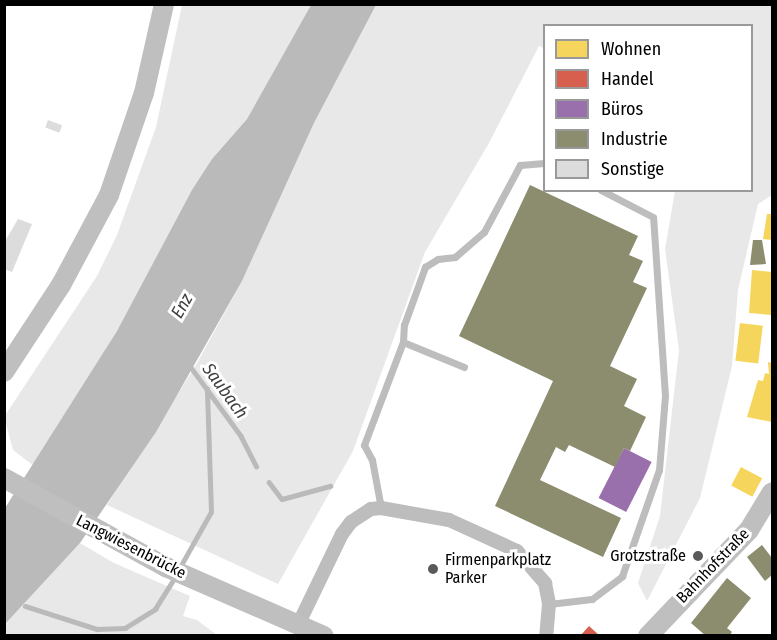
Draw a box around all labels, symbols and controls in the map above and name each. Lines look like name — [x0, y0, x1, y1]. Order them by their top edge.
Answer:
legend — [543, 24, 753, 192]
text: Wohnen — [601, 38, 661, 60]
text: Handel — [601, 68, 654, 90]
text: Büros — [601, 98, 643, 120]
text: Industrie — [601, 128, 668, 150]
text: Sonstige — [601, 158, 664, 180]
water label: Enz — [166, 290, 198, 322]
water label: Saubach — [198, 359, 252, 423]
street label: Langwiesenbrücke — [73, 511, 189, 583]
street label: Bahnhofstraße — [673, 525, 753, 607]
place label: Grotzstraße — [610, 546, 686, 566]
marker: Grotzstraße — [691, 549, 705, 563]
place label: Firmenparkplatz Parker — [445, 550, 551, 588]
marker: Firmenparkplatz Parker — [426, 562, 440, 576]

